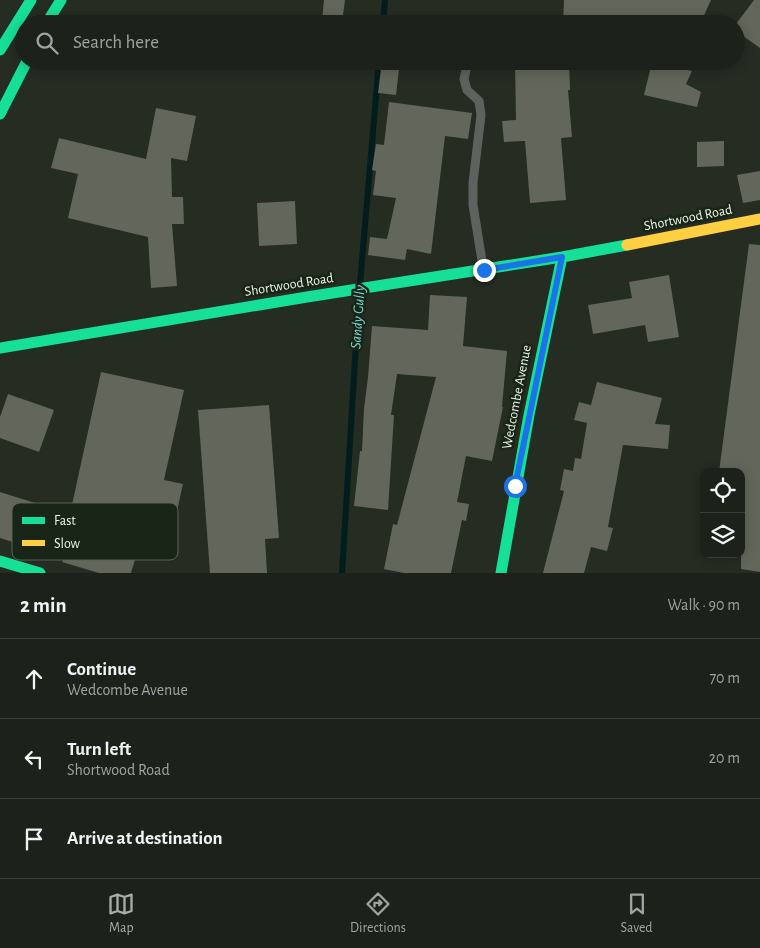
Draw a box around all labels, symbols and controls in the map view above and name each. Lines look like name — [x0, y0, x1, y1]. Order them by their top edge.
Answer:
search box — [15, 15, 745, 70]
icon: search — [33, 29, 61, 57]
text: Search here — [73, 33, 159, 52]
street label: Shortwood Road — [643, 203, 733, 233]
route end — [473, 259, 496, 282]
street label: Shortwood Road — [244, 271, 334, 299]
water label: Sandy Gully — [348, 284, 368, 349]
street label: Wedcombe Avenue — [500, 344, 534, 450]
map controls — [700, 468, 745, 558]
button: locate — [700, 468, 745, 513]
route start — [504, 475, 527, 498]
legend — [12, 503, 178, 560]
button: layers — [700, 513, 745, 558]
text: Fast — [54, 514, 76, 528]
text: Slow — [54, 537, 81, 551]
text: 2 min — [20, 595, 67, 616]
text: Walk · 90 m — [668, 597, 740, 613]
text: Continue — [67, 660, 136, 679]
icon: ahead — [20, 665, 48, 693]
text: 70 m — [709, 670, 740, 686]
text: Wedcombe Avenue — [67, 682, 188, 698]
text: Turn left — [67, 740, 131, 759]
icon: left — [20, 745, 48, 773]
text: 20 m — [709, 750, 740, 766]
text: Shortwood Road — [67, 762, 170, 778]
icon: arrive — [20, 825, 48, 853]
text: Arrive at destination — [67, 829, 223, 848]
tab: Map — [107, 890, 135, 937]
tab: Directions — [350, 890, 406, 937]
tab: Saved — [621, 890, 653, 937]

